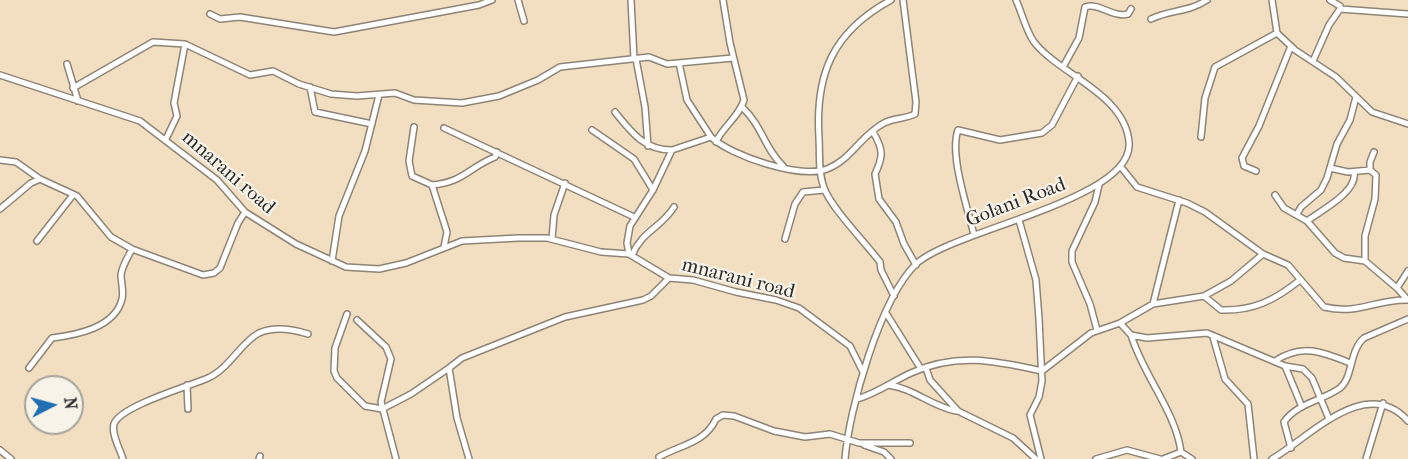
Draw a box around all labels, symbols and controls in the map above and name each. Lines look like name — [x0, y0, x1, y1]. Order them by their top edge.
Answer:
street label: mnarani road — [176, 126, 280, 220]
street label: Golani Road — [963, 173, 1069, 233]
street label: mnarani road — [679, 253, 797, 305]
north arrow — [24, 375, 84, 435]
text: N — [60, 396, 80, 410]

